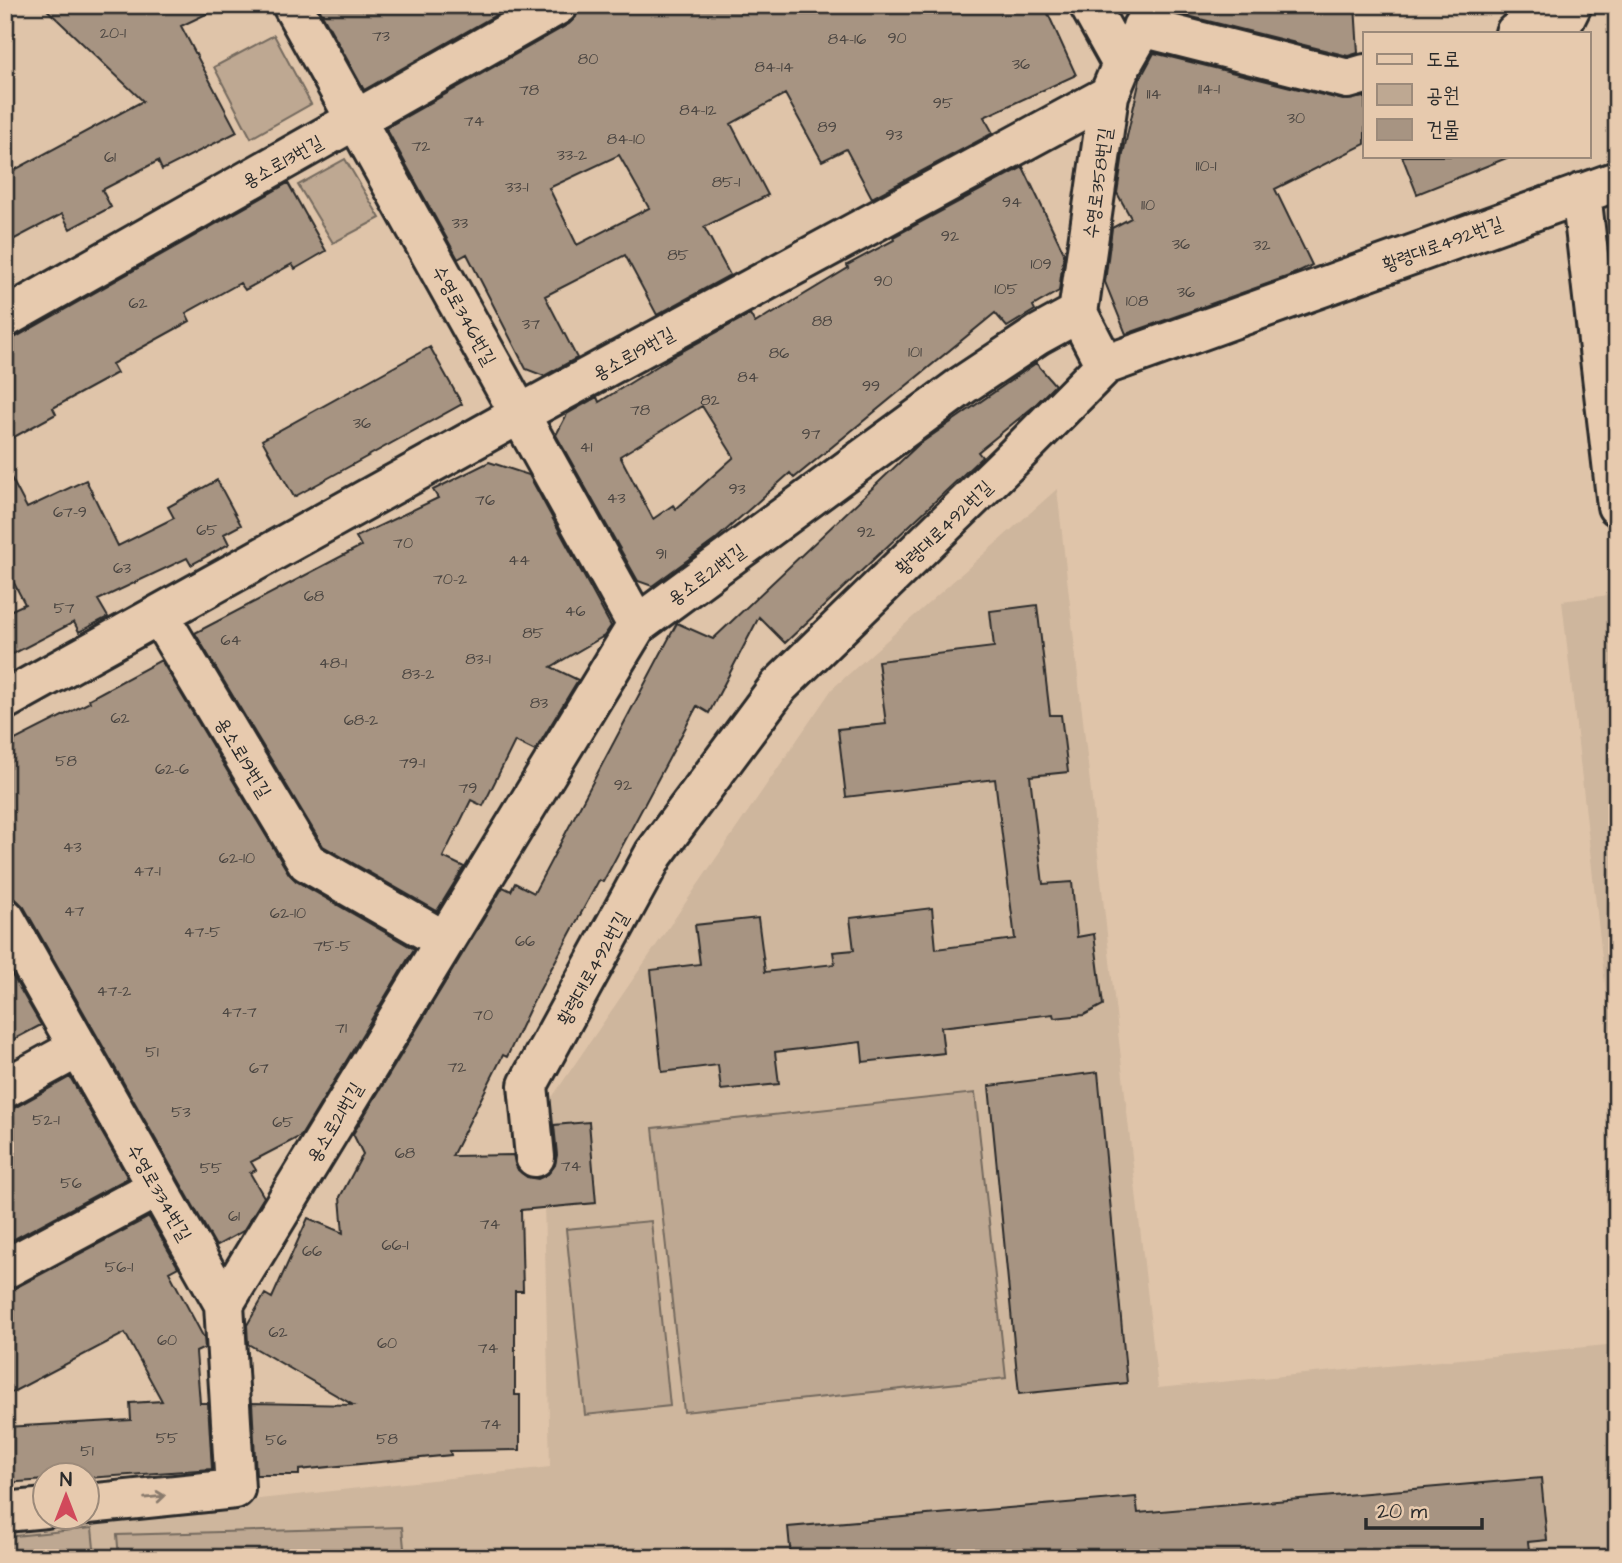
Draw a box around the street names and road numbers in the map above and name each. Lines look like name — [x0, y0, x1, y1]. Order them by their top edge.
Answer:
street label: 수영로358번길 — [1077, 126, 1120, 240]
street label: 용소로13번길 — [237, 129, 328, 196]
street label: 황령대로492번길 — [1379, 210, 1506, 279]
street label: 수영로346번길 — [425, 261, 502, 371]
street label: 용소로19번길 — [588, 321, 680, 388]
street label: 황령대로492번길 — [889, 474, 999, 582]
street label: 용소로21번길 — [663, 538, 751, 613]
street label: 용소로19번길 — [208, 712, 277, 803]
street label: 황령대로492번길 — [551, 907, 636, 1031]
street label: 용소로21번길 — [301, 1077, 370, 1168]
street label: 수영로334번길 — [120, 1139, 198, 1247]

